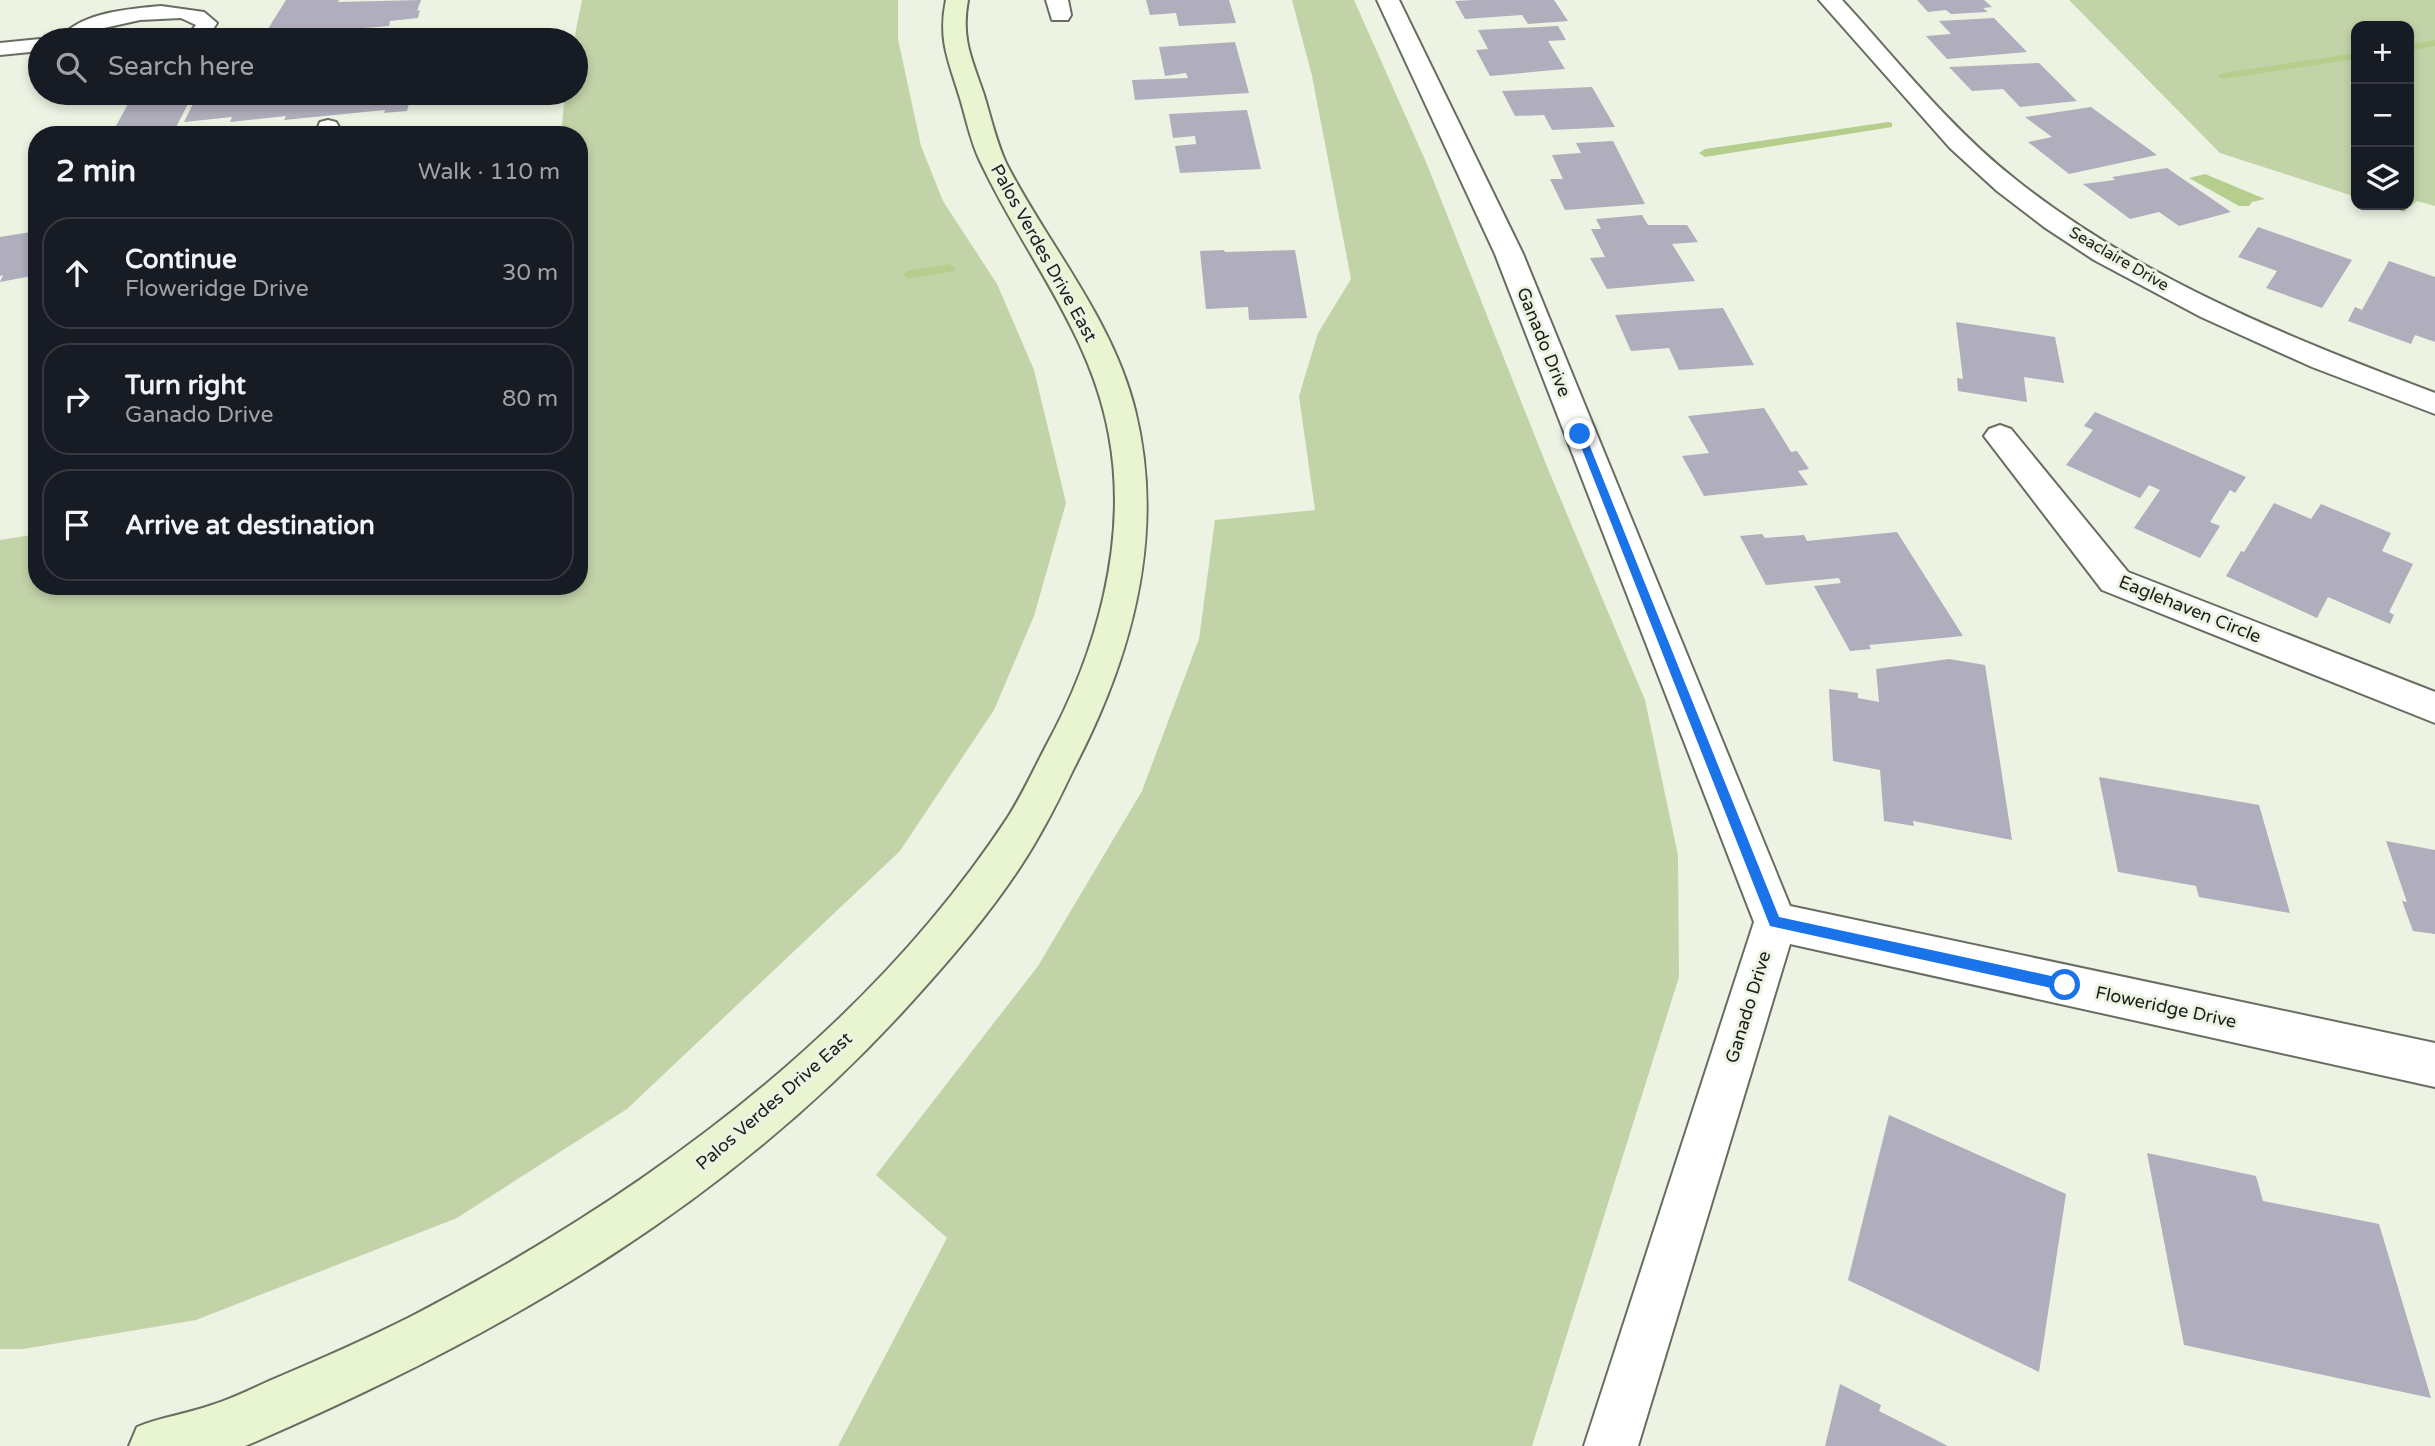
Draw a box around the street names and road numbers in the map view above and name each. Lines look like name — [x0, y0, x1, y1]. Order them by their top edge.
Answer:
street label: Palos Verdes Drive East — [986, 160, 1102, 346]
street label: Seaclaire Drive — [2066, 222, 2172, 296]
street label: Ganado Drive — [1512, 284, 1576, 400]
street label: Eaglehaven Circle — [2116, 570, 2264, 648]
street label: Ganado Drive — [1721, 948, 1775, 1066]
street label: Floweridge Drive — [2093, 981, 2239, 1033]
street label: Palos Verdes Drive East — [691, 1027, 857, 1175]

